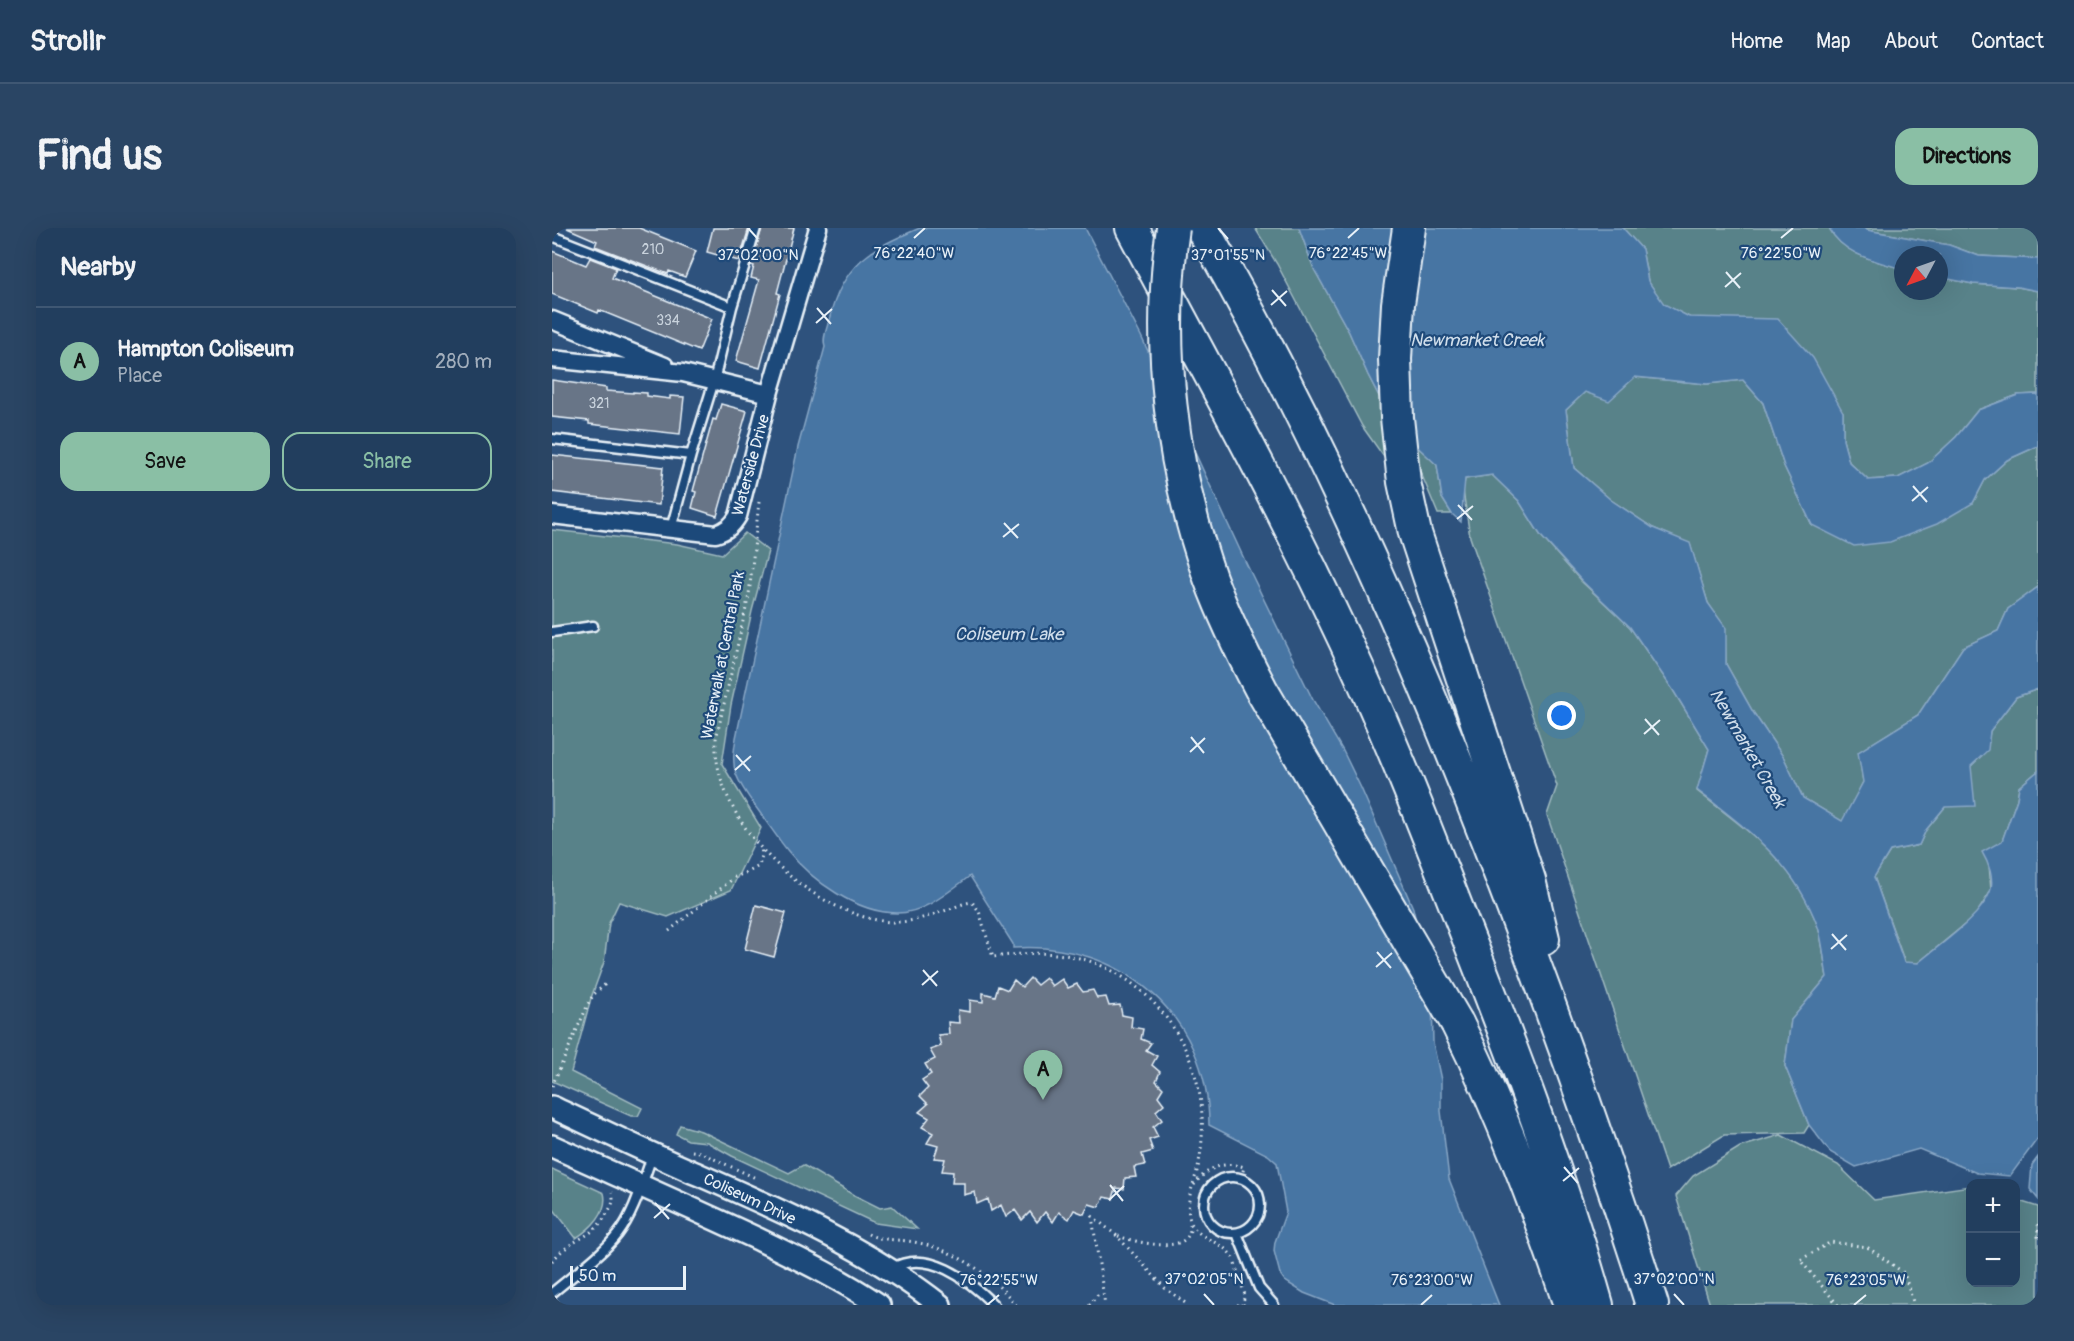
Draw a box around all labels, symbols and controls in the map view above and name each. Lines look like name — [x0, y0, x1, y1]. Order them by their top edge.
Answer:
text: Strollr — [30, 24, 105, 59]
text: Home — [1730, 28, 1783, 55]
text: Map — [1816, 28, 1851, 55]
text: About — [1884, 28, 1938, 55]
text: Contact — [1971, 28, 2044, 55]
button: Directions — [1895, 128, 2038, 185]
text: Find us — [36, 130, 162, 182]
house number: 210 — [642, 241, 664, 258]
text: 76°22'40"W — [874, 244, 955, 263]
text: 76°22'45"W — [1309, 244, 1388, 263]
text: 76°22'50"W — [1741, 244, 1821, 263]
text: 37°02'00"N — [717, 246, 799, 265]
text: 37°01'55"N — [1191, 246, 1265, 265]
north arrow — [1894, 246, 1948, 300]
text: Nearby — [60, 251, 136, 283]
house number: 334 — [656, 312, 680, 329]
water label: Newmarket Creek — [1410, 329, 1545, 352]
text: Hampton Coliseum — [117, 335, 294, 363]
text: A — [73, 349, 86, 374]
text: 280 m — [435, 349, 492, 374]
text: Place — [117, 363, 162, 388]
house number: 321 — [588, 395, 610, 412]
street label: Waterside Drive — [728, 412, 774, 518]
button: Save — [60, 432, 270, 491]
button: Share — [282, 432, 492, 491]
street label: Waterwalk at Central Park — [697, 569, 749, 741]
water label: Coliseum Lake — [955, 623, 1065, 646]
water label: Newmarket Creek — [1704, 685, 1792, 813]
your location — [1547, 701, 1576, 730]
pin: A — [1024, 1050, 1062, 1100]
street label: Coliseum Drive — [700, 1169, 799, 1229]
map controls — [1966, 1179, 2020, 1287]
button: + — [1966, 1179, 2020, 1233]
button: − — [1966, 1233, 2020, 1287]
scale bar — [570, 1263, 686, 1290]
text: 50 m — [579, 1266, 616, 1286]
text: 37°02'05"N — [1164, 1270, 1244, 1289]
text: 37°02'00"N — [1633, 1270, 1715, 1289]
text: 76°22'55"W — [960, 1271, 1038, 1290]
text: 76°23'00"W — [1391, 1271, 1473, 1290]
text: 76°23'05"W — [1826, 1271, 1906, 1290]

